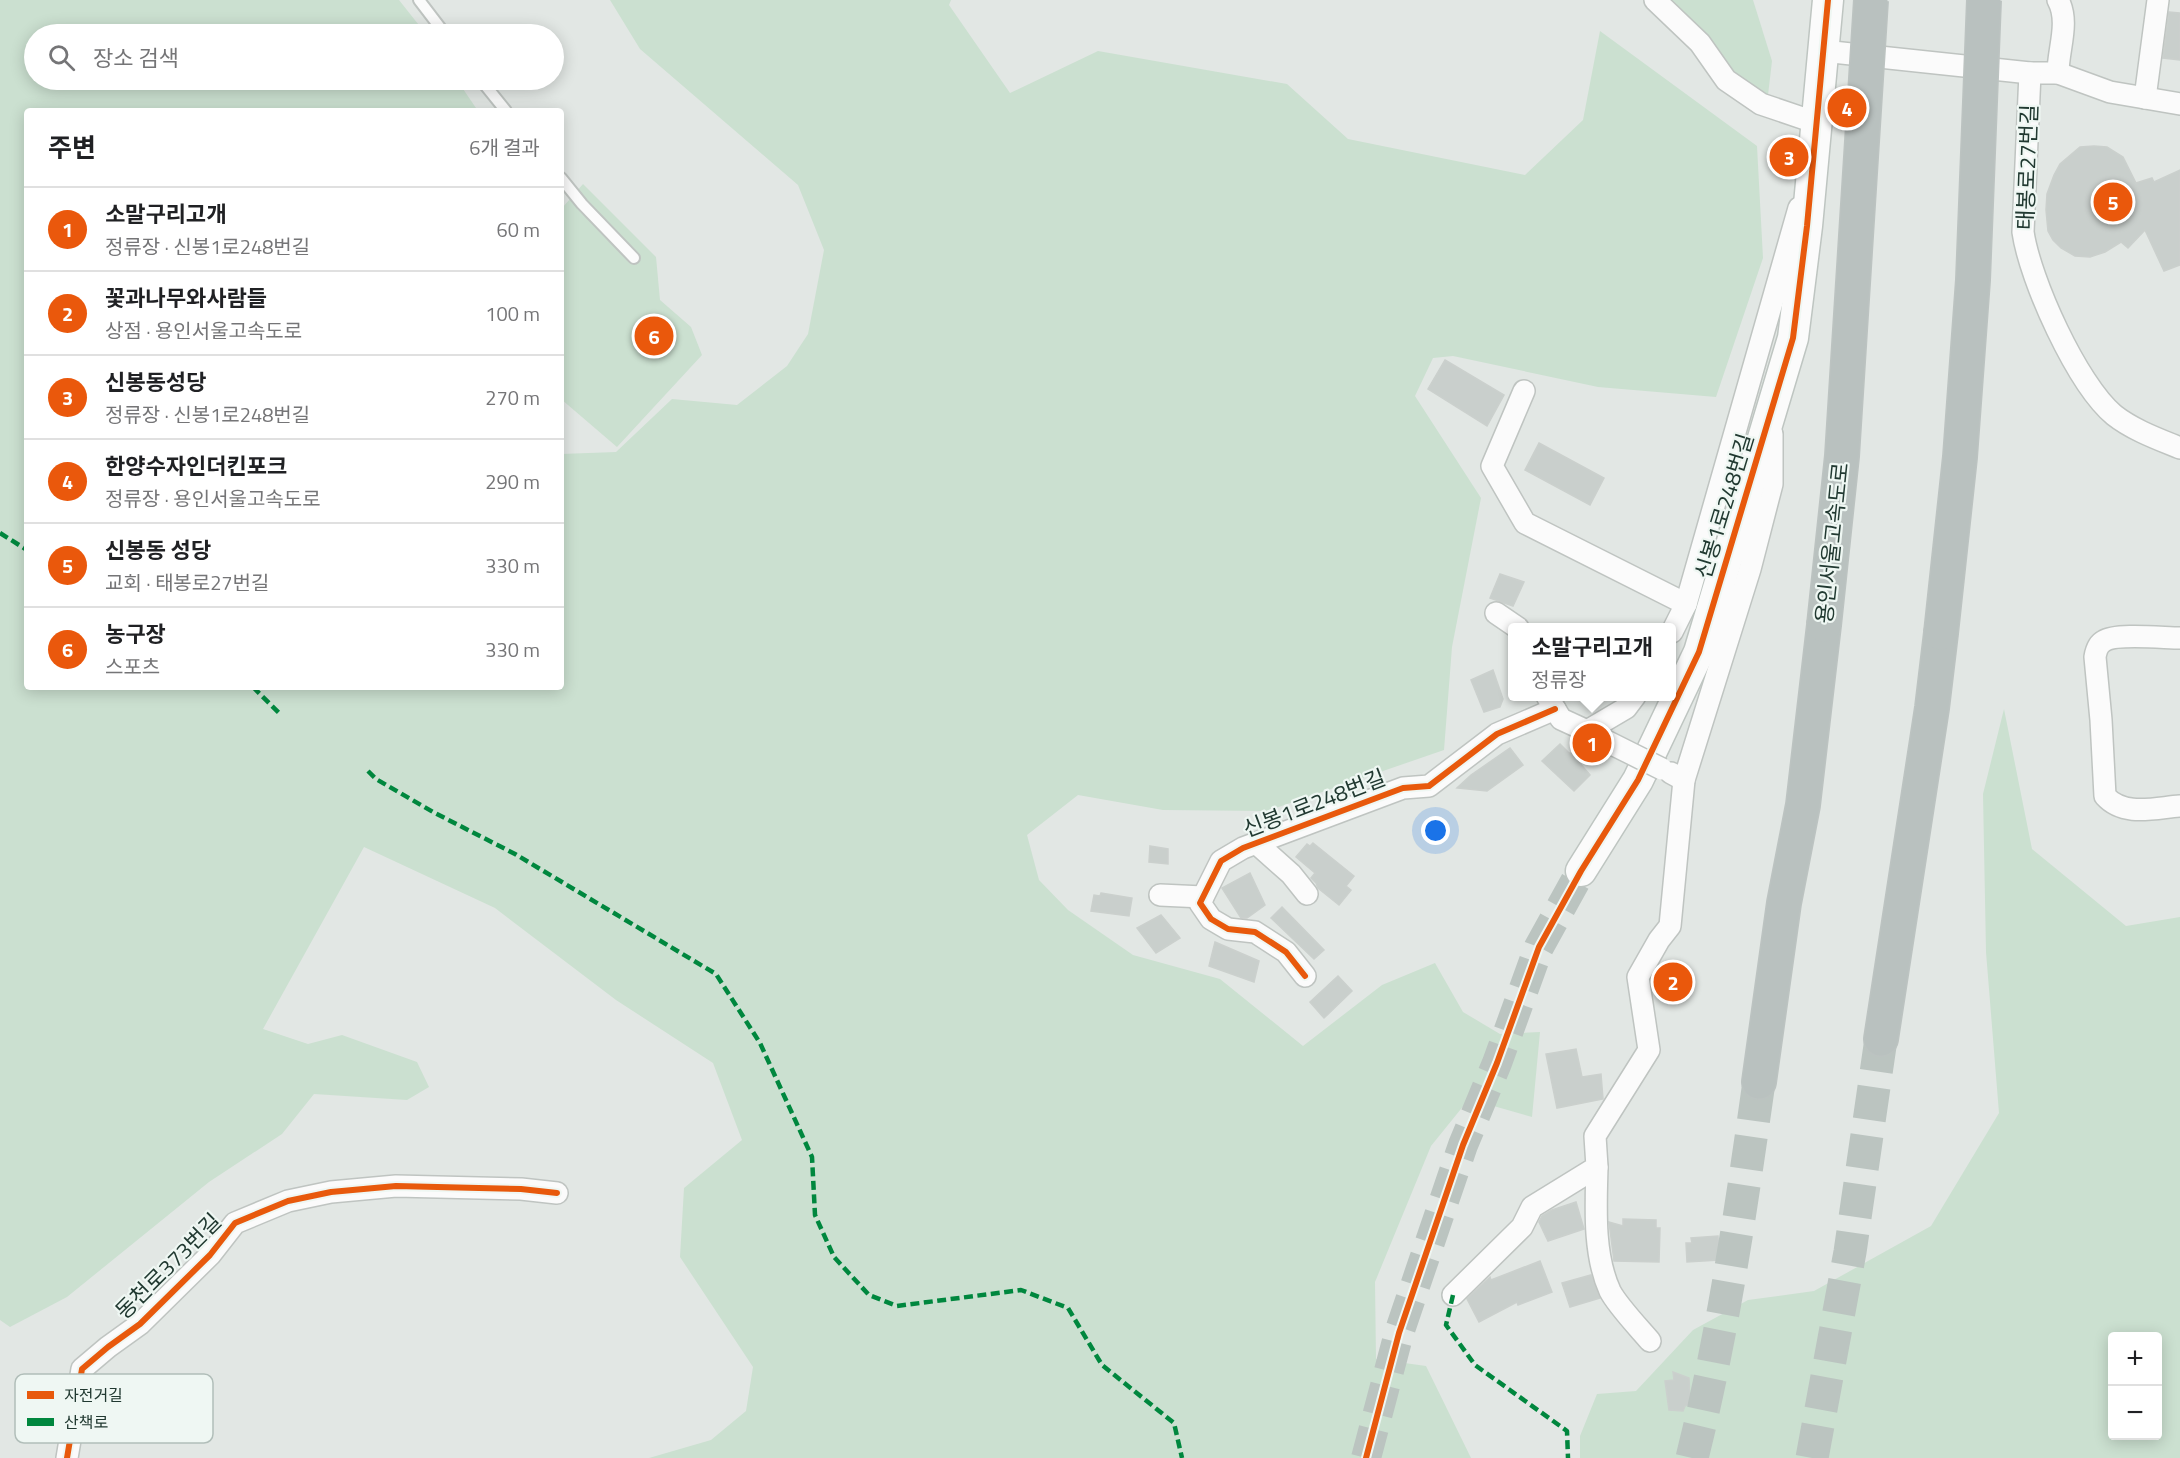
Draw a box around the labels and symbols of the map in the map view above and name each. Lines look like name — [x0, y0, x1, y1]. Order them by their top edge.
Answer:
pin: 4 — [1828, 86, 1866, 130]
street label: 태봉로27번길 — [2008, 104, 2046, 230]
pin: 3 — [1770, 134, 1808, 180]
pin: 5 — [2094, 180, 2132, 224]
pin: 6 — [634, 314, 674, 358]
street label: 신봉1로248번길 — [1686, 429, 1762, 583]
street label: 용인서울고속도로 — [1807, 461, 1857, 625]
pin: 1 — [1572, 720, 1612, 766]
street label: 신봉1로248번길 — [1238, 760, 1390, 846]
your location — [1421, 816, 1450, 845]
pin: 2 — [1654, 960, 1692, 1004]
street label: 동천로373번길 — [107, 1205, 229, 1327]
legend — [15, 1374, 213, 1443]
text: 자전거길 — [64, 1383, 123, 1407]
text: 산책로 — [64, 1410, 108, 1434]

